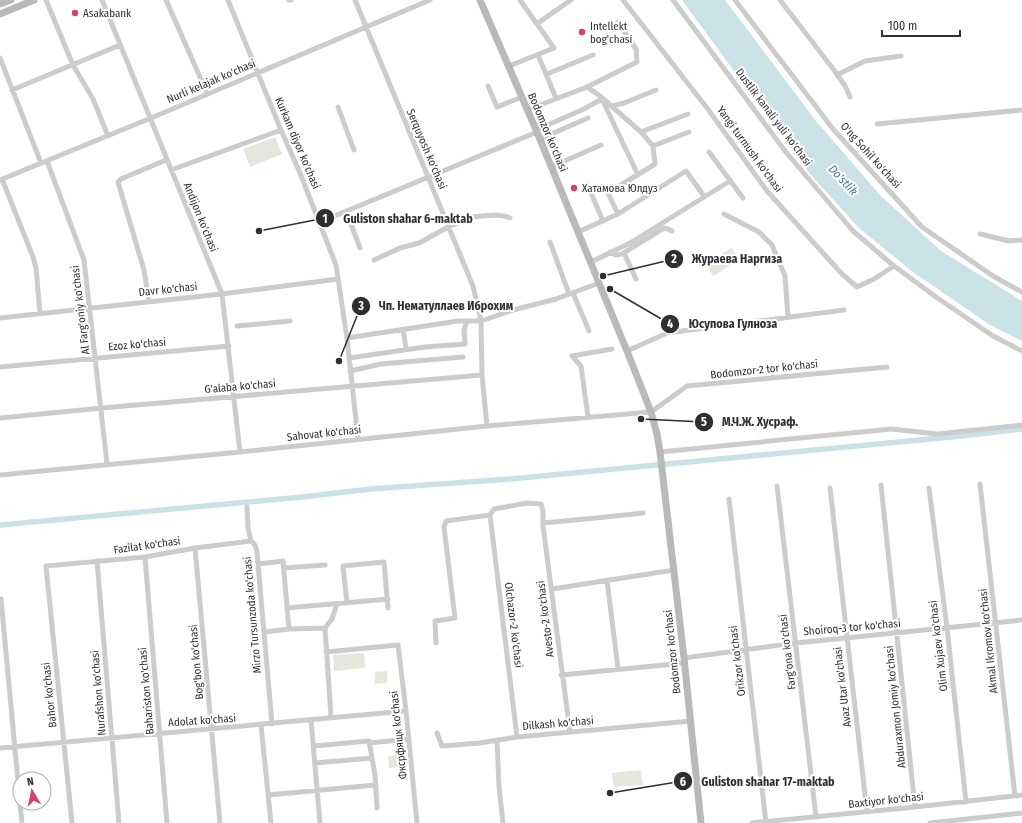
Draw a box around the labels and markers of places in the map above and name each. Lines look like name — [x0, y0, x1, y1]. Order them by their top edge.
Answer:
place label: Asakabank — [83, 7, 132, 20]
marker: Asakabank — [70, 8, 80, 18]
place label: Intellekt bog'chasi — [590, 20, 632, 46]
marker: Intellekt bog'chasi — [577, 27, 587, 37]
place label: Хатамова Юлдуз — [582, 182, 658, 195]
marker: Хатамова Юлдуз — [569, 183, 579, 193]
callout: Guliston shahar 6-maktab — [315, 206, 480, 230]
callout: Жураева Наргиза — [664, 247, 791, 271]
callout: Чп. Нематуллаев Иброхим — [351, 294, 521, 318]
callout: Юсупова Гулноза — [660, 312, 785, 336]
callout: М.Ч.Ж. Хусраф. — [694, 410, 806, 434]
callout: Guliston shahar 17-maktab — [673, 769, 842, 793]

